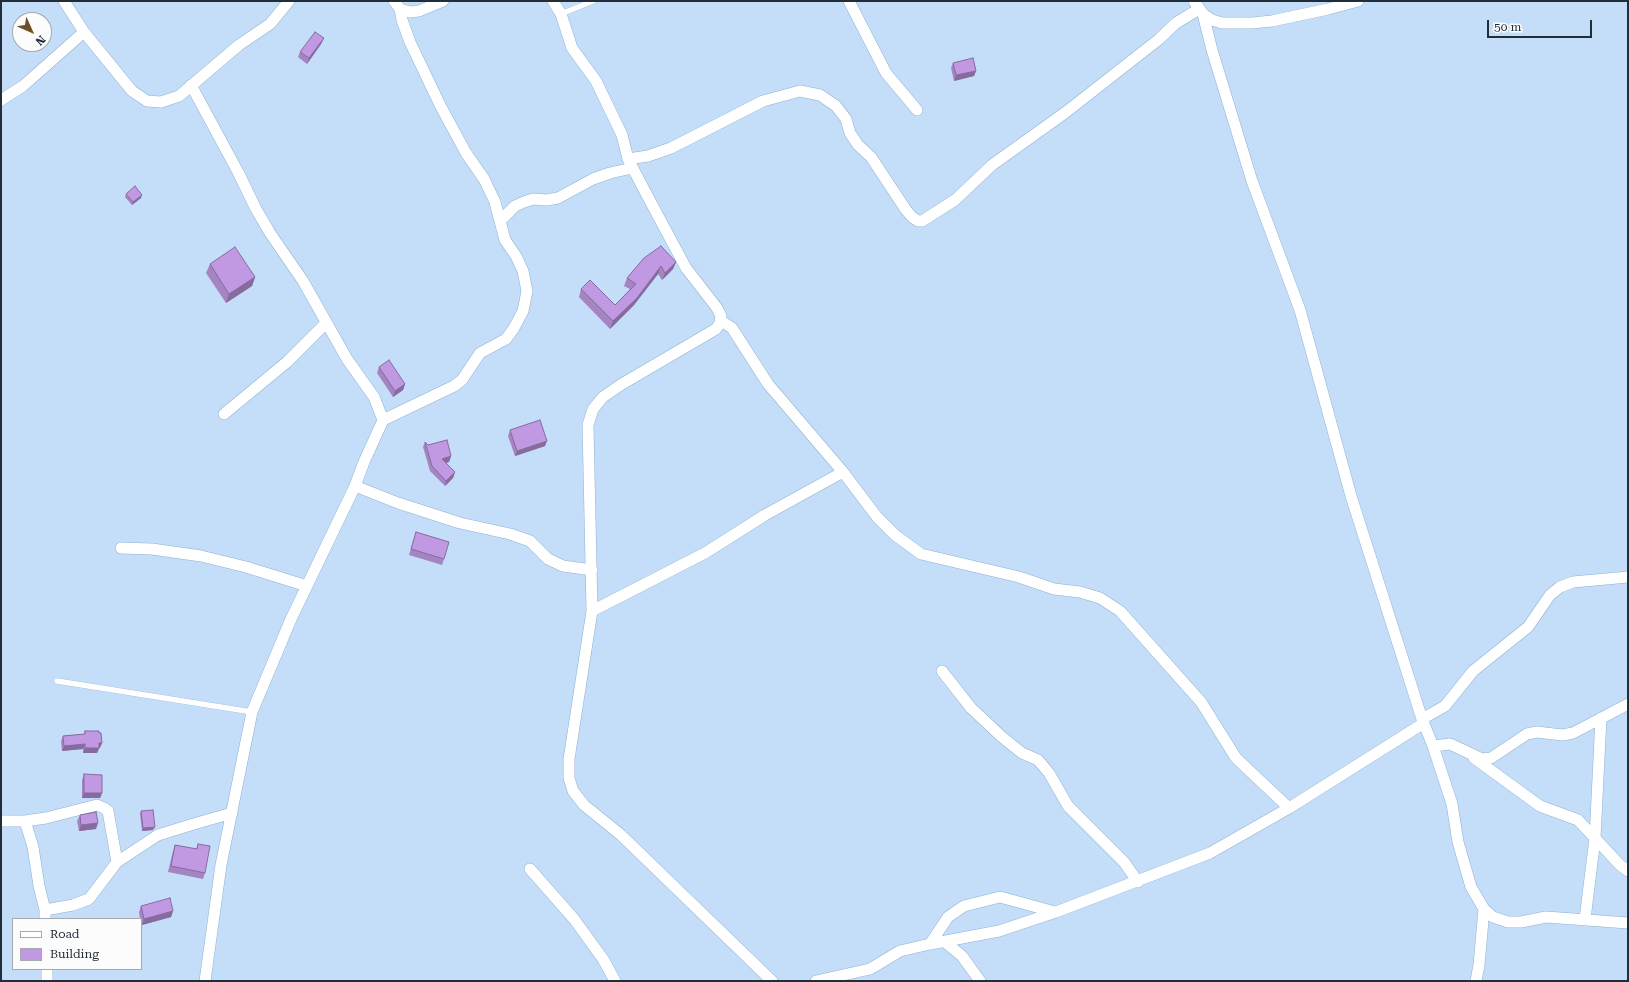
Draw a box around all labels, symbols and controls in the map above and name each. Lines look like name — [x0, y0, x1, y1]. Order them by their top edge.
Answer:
north arrow — [12, 12, 52, 52]
scale bar — [1489, 12, 1594, 38]
text: 50 m — [1494, 20, 1521, 34]
text: N — [33, 33, 48, 48]
legend — [12, 918, 142, 970]
text: Road — [50, 927, 79, 941]
text: Building — [50, 947, 99, 961]

